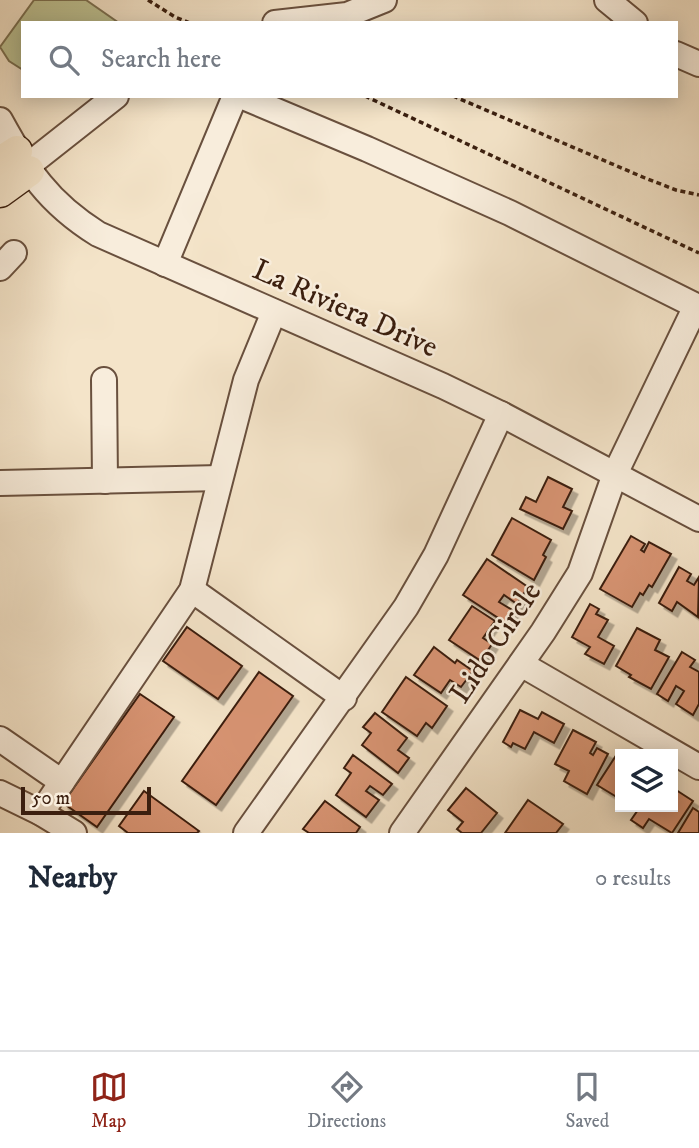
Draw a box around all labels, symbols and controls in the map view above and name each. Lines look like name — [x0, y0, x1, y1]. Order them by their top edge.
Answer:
search box — [21, 21, 678, 98]
icon: search — [45, 41, 83, 79]
text: Search here — [101, 43, 221, 76]
street label: La Riviera Drive — [247, 252, 443, 366]
street label: Lido Circle — [442, 575, 550, 711]
map controls — [615, 749, 678, 812]
button: layers — [615, 749, 678, 812]
scale bar — [21, 784, 150, 816]
text: 50 m — [32, 787, 70, 810]
text: Nearby — [28, 860, 117, 897]
text: 0 results — [595, 864, 671, 893]
tab: Map — [90, 1068, 128, 1133]
tab: Directions — [307, 1068, 386, 1133]
tab: Saved — [566, 1068, 609, 1133]

